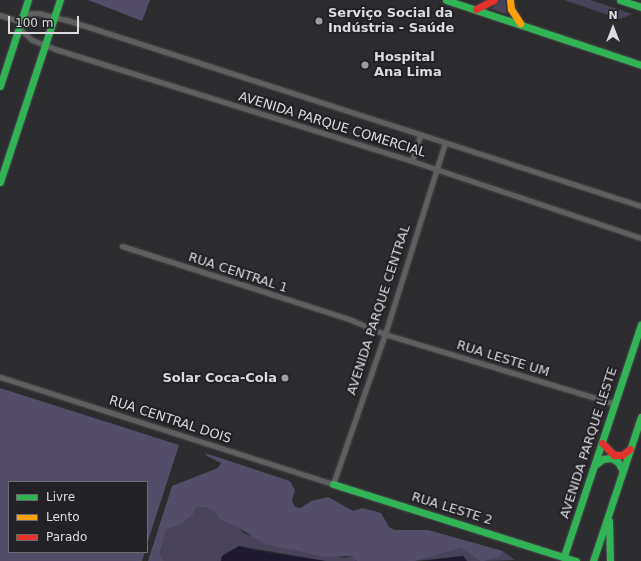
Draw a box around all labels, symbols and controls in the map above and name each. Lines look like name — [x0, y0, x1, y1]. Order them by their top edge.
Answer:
place label: Serviço Social da Indústria - Saúde — [328, 6, 454, 37]
scale bar — [10, 8, 81, 34]
north arrow — [593, 8, 633, 48]
text: N — [608, 9, 618, 22]
marker: Serviço Social da Indústria - Saúde — [313, 15, 325, 27]
text: 100 m — [15, 16, 53, 30]
place label: Hospital Ana Lima — [374, 50, 442, 81]
marker: Hospital Ana Lima — [359, 59, 371, 71]
street label: AVENIDA PARQUE COMERCIAL — [237, 89, 427, 161]
street label: AVENIDA PARQUE CENTRAL — [344, 223, 414, 397]
street label: RUA CENTRAL 1 — [186, 250, 290, 296]
street label: RUA LESTE UM — [455, 337, 551, 381]
street label: AVENIDA PARQUE LESTE — [557, 365, 621, 521]
place label: Solar Coca-Cola — [162, 370, 277, 386]
marker: Solar Coca-Cola — [280, 373, 290, 383]
street label: RUA CENTRAL DOIS — [107, 393, 233, 447]
legend — [8, 481, 148, 553]
street label: RUA LESTE 2 — [410, 489, 494, 529]
text: Livre — [46, 490, 75, 504]
text: Lento — [46, 510, 80, 524]
text: Parado — [46, 530, 87, 544]

